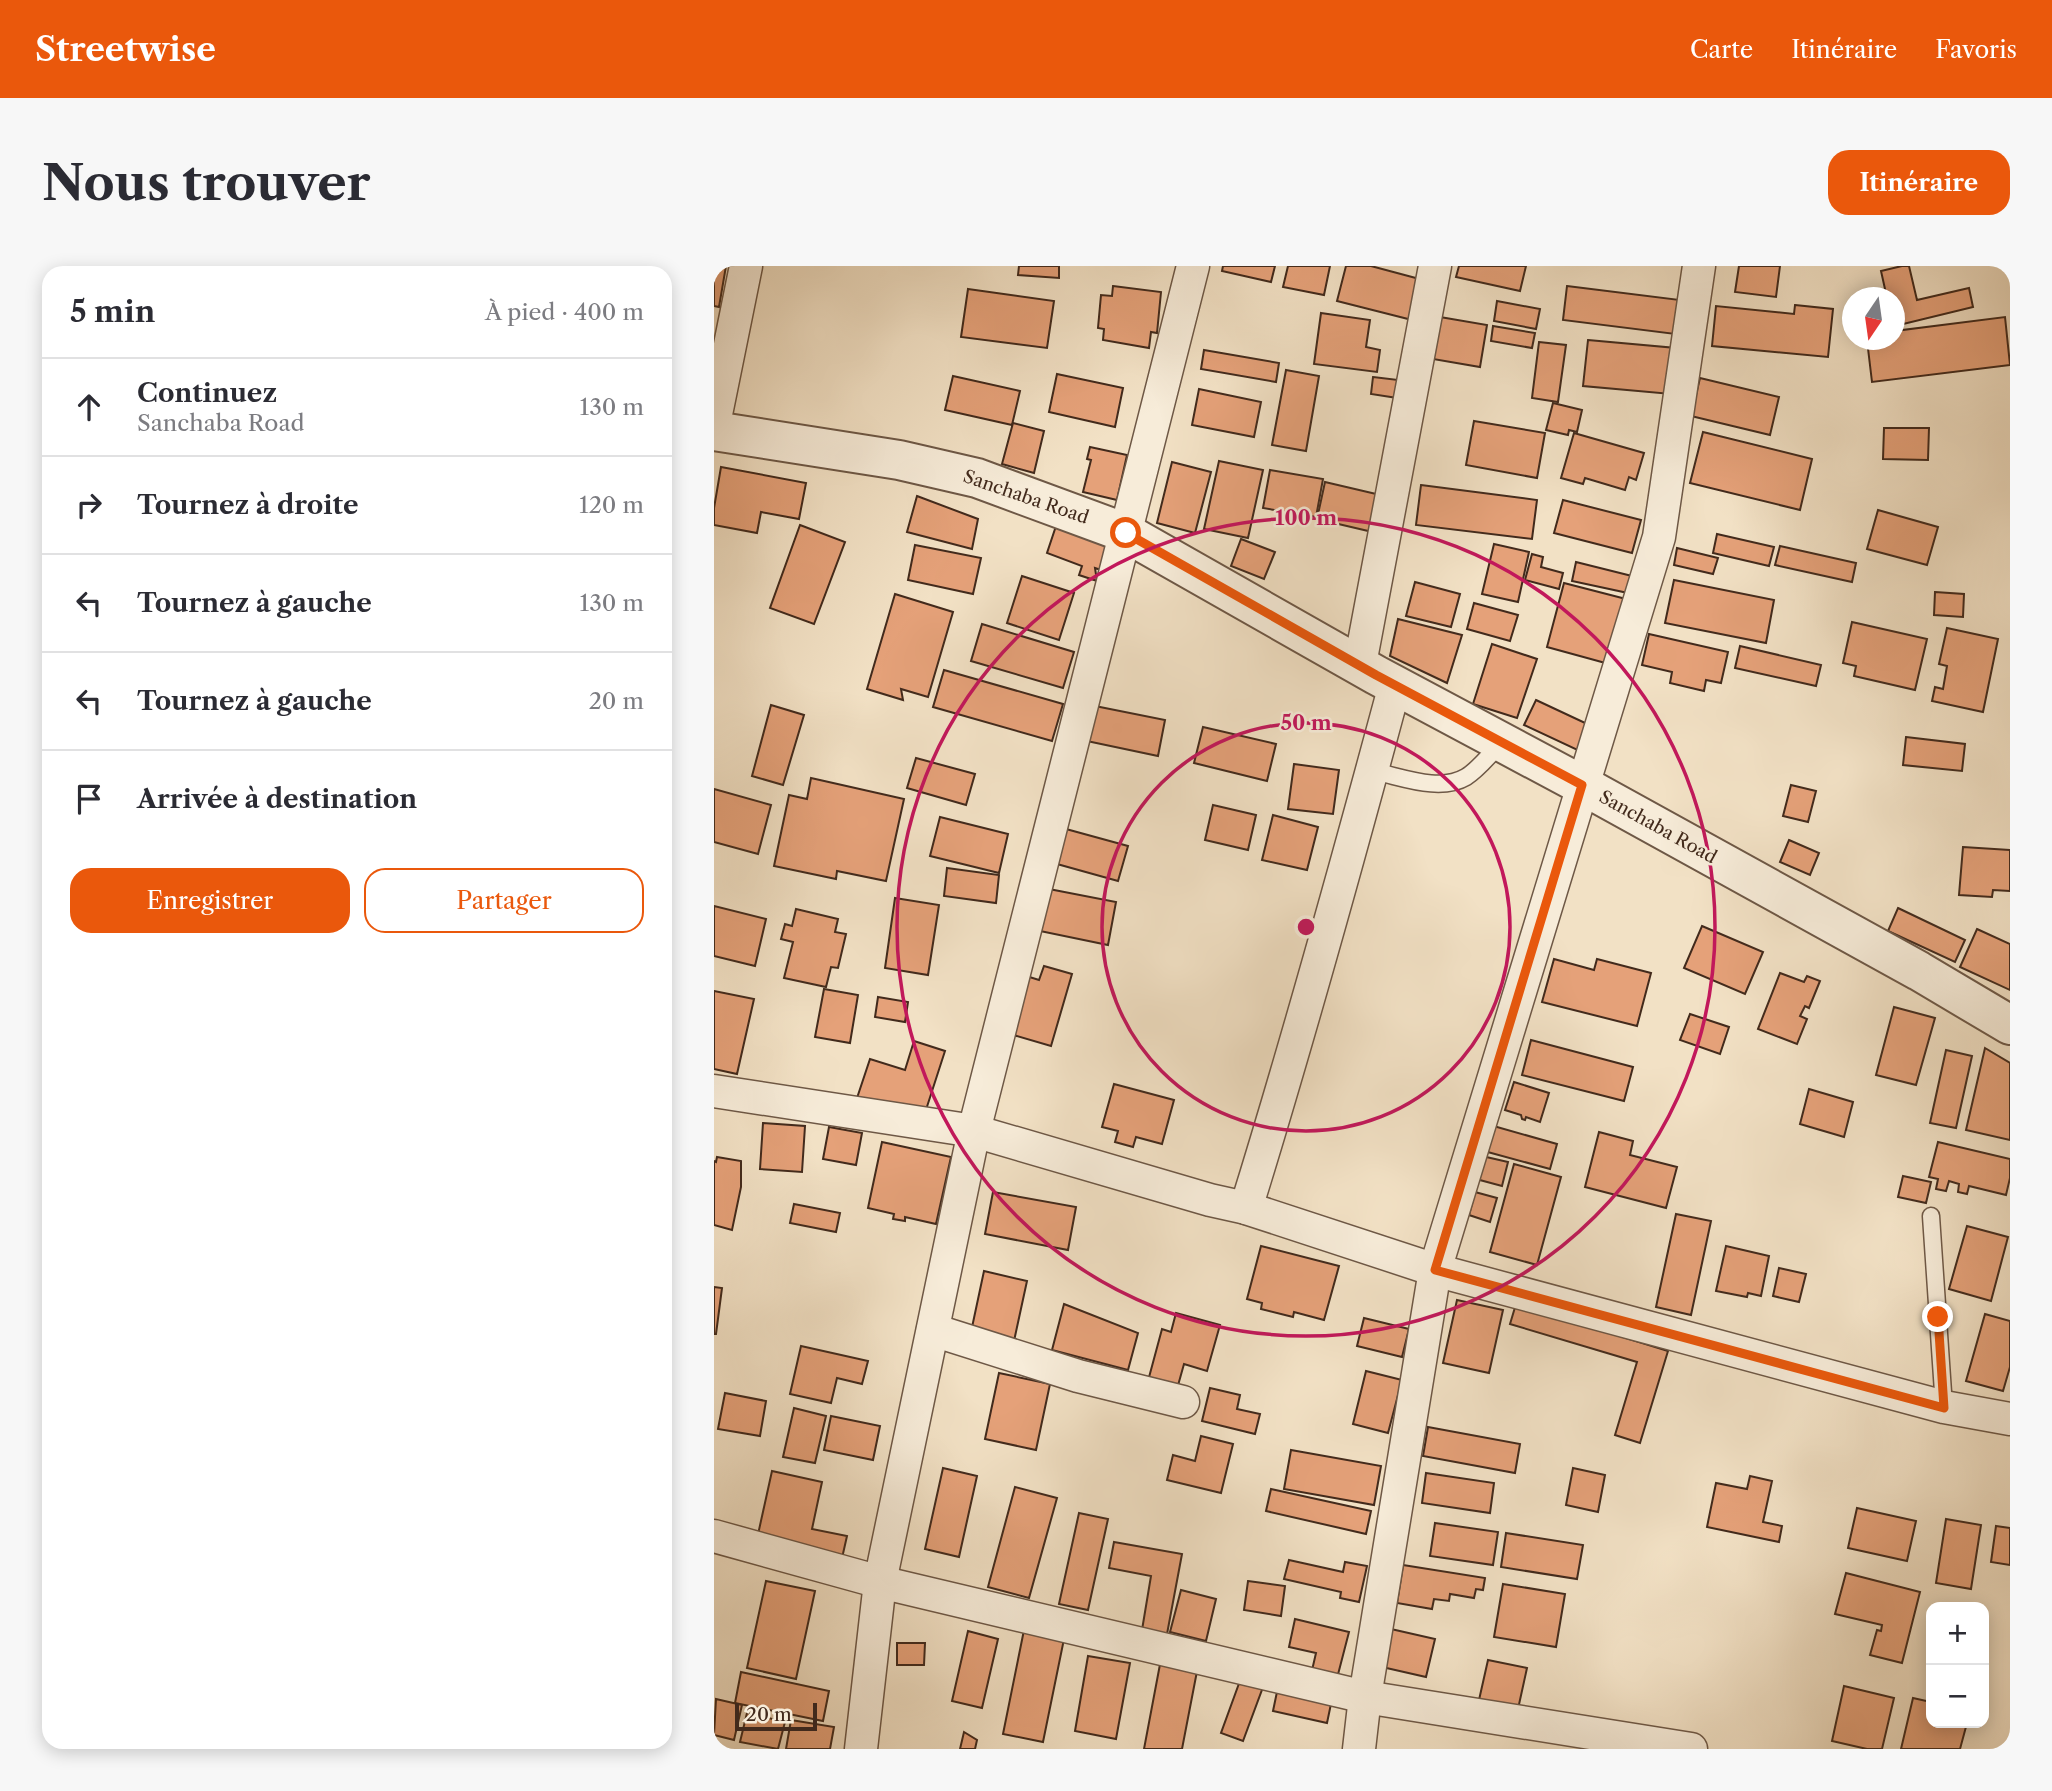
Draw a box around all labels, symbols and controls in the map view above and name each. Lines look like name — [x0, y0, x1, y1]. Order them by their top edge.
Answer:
text: Streetwise — [35, 29, 216, 70]
text: Carte — [1690, 35, 1753, 64]
text: Itinéraire — [1791, 35, 1897, 64]
text: Favoris — [1935, 35, 2017, 64]
button: Itinéraire — [1828, 150, 2010, 215]
text: Nous trouver — [42, 152, 370, 213]
north arrow — [1842, 287, 1905, 350]
text: 5 min — [70, 293, 155, 330]
text: À pied · 400 m — [485, 298, 644, 326]
text: Continuez — [137, 377, 277, 409]
icon: ahead — [70, 388, 108, 426]
text: 130 m — [580, 393, 644, 421]
text: Sanchaba Road — [137, 409, 305, 437]
street label: Sanchaba Road — [960, 465, 1092, 529]
icon: right — [70, 486, 108, 524]
text: Tournez à droite — [137, 489, 359, 521]
text: 120 m — [579, 491, 644, 519]
text: 100 m — [1275, 505, 1337, 530]
route start — [1110, 517, 1141, 548]
icon: left — [70, 584, 108, 622]
text: Tournez à gauche — [137, 587, 372, 619]
text: 130 m — [580, 589, 644, 617]
icon: left — [70, 682, 108, 720]
text: Tournez à gauche — [137, 685, 372, 717]
text: 20 m — [589, 687, 644, 715]
text: 50 m — [1280, 710, 1332, 735]
icon: arrive — [70, 780, 108, 818]
text: Arrivée à destination — [137, 783, 417, 815]
street label: Sanchaba Road — [1595, 786, 1721, 868]
button: Enregistrer — [70, 868, 350, 933]
button: Partager — [364, 868, 644, 933]
centre of rings — [1294, 915, 1318, 939]
route end — [1922, 1301, 1953, 1332]
map controls — [1926, 1602, 1989, 1728]
button: + — [1926, 1602, 1989, 1665]
button: − — [1926, 1665, 1989, 1728]
scale bar — [735, 1700, 817, 1732]
text: 20 m — [746, 1703, 792, 1726]

